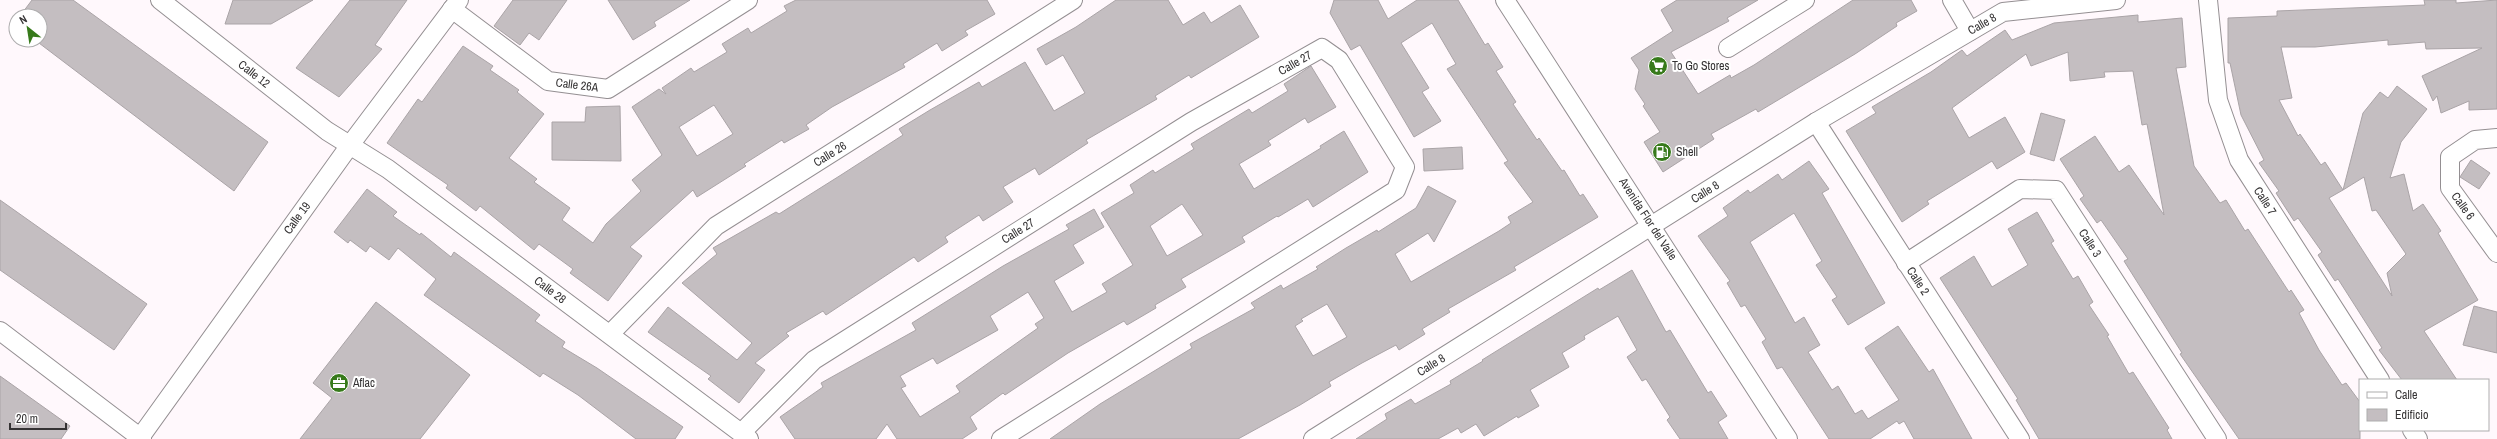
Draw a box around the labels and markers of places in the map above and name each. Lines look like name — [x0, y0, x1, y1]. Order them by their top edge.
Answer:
supermarket icon: To Go Stores — [1647, 55, 1669, 77]
place label: To Go Stores — [1672, 58, 1730, 74]
fuel station icon: Shell — [1651, 141, 1673, 163]
place label: Shell — [1676, 144, 1698, 160]
office icon: Aflac — [328, 372, 350, 394]
place label: Aflac — [352, 375, 375, 391]

